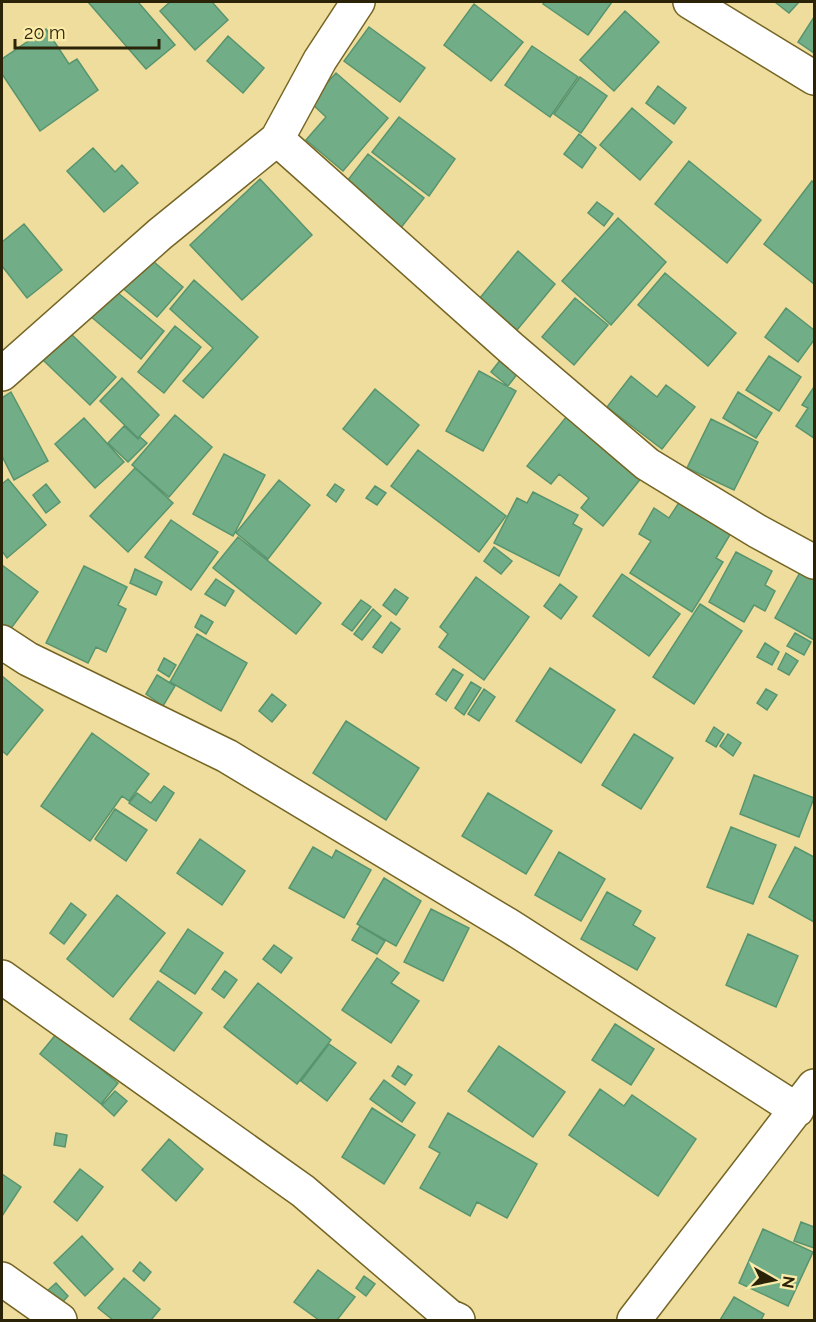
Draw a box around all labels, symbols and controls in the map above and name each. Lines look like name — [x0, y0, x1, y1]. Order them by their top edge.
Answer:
scale bar — [15, 12, 159, 50]
text: 20 m — [24, 22, 66, 43]
north arrow — [744, 1250, 804, 1310]
text: N — [778, 1275, 799, 1290]

